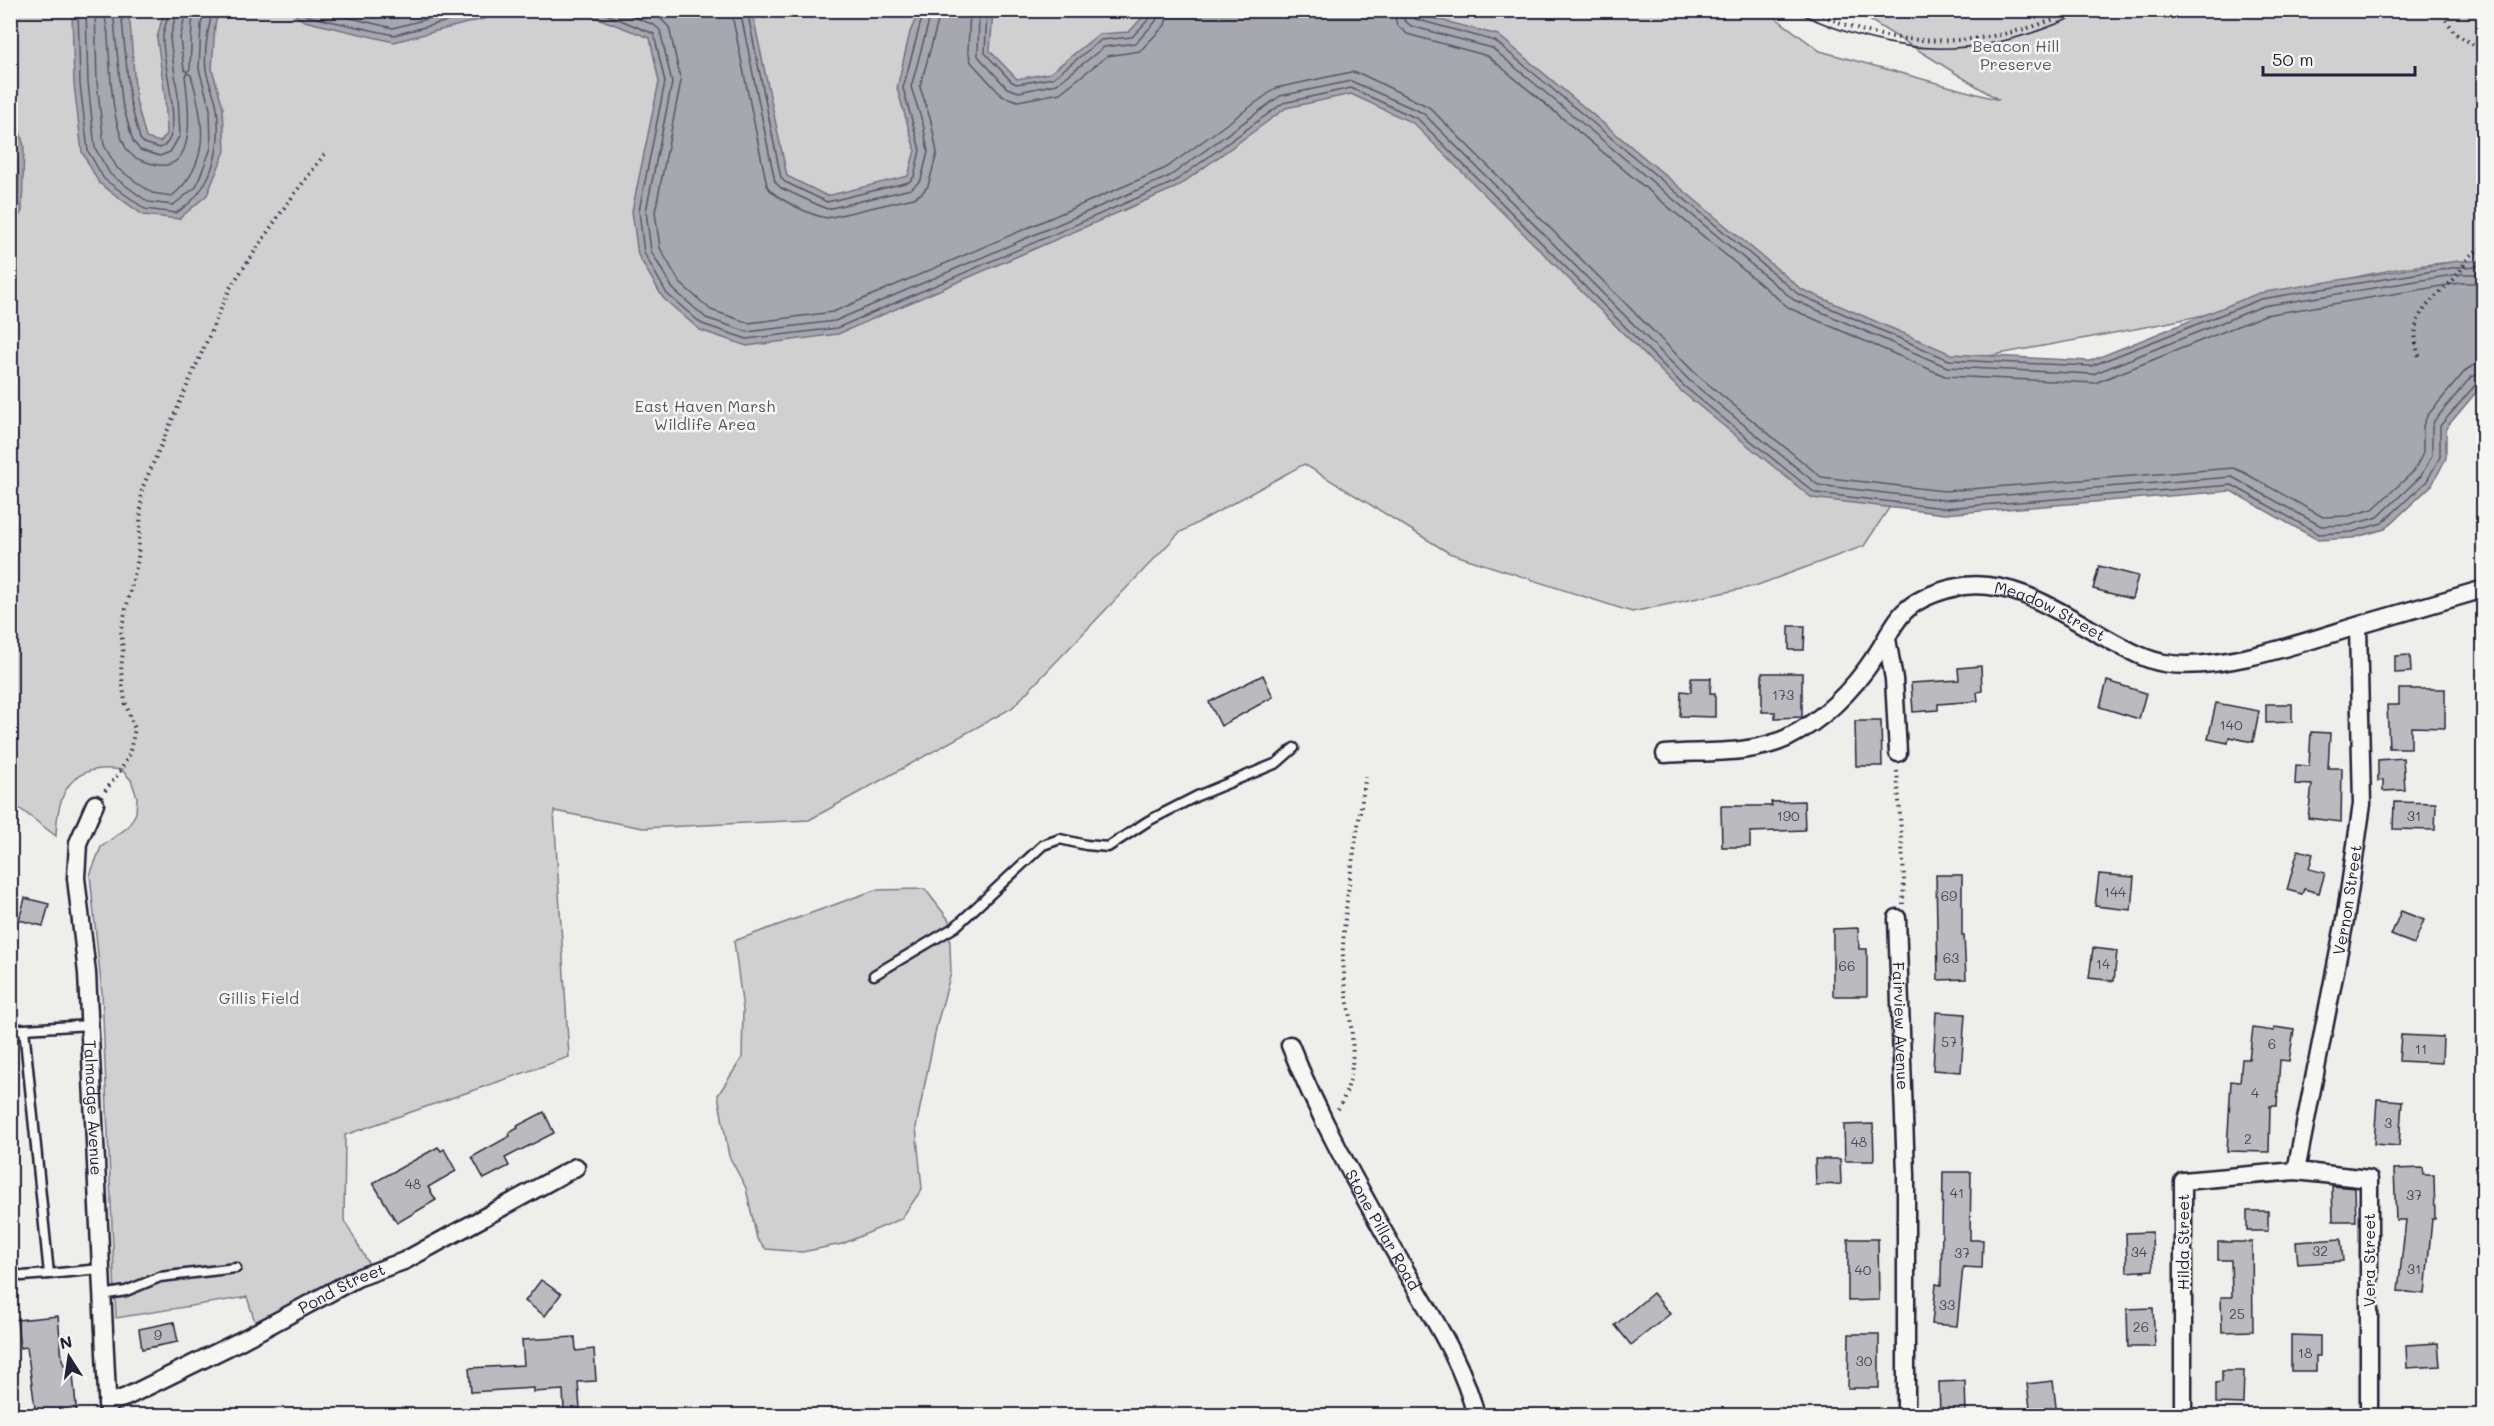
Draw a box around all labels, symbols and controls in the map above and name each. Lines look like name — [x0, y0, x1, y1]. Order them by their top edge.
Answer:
park label: Beacon Hill Preserve — [1972, 35, 2060, 74]
scale bar — [2263, 39, 2414, 77]
text: 50 m — [2272, 47, 2314, 71]
park label: East Haven Marsh Wildlife Area — [635, 395, 775, 434]
street label: Meadow Street — [1993, 576, 2110, 646]
house number: 173 — [1772, 685, 1794, 704]
house number: 140 — [2219, 715, 2243, 734]
house number: 190 — [1776, 806, 1800, 825]
house number: 31 — [2407, 806, 2421, 825]
street label: Vernon Street — [2327, 843, 2366, 957]
house number: 144 — [2104, 882, 2127, 901]
house number: 69 — [1941, 886, 1957, 905]
house number: 63 — [1943, 948, 1959, 967]
house number: 14 — [2096, 954, 2111, 973]
house number: 66 — [1839, 956, 1855, 975]
street label: Fairview Avenue — [1889, 962, 1914, 1090]
park label: Gillis Field — [219, 987, 299, 1008]
house number: 57 — [1941, 1032, 1957, 1051]
house number: 6 — [2268, 1034, 2276, 1053]
street label: Talmadge Avenue — [80, 1039, 108, 1176]
house number: 11 — [2415, 1039, 2427, 1058]
house number: 4 — [2251, 1083, 2260, 1102]
house number: 3 — [2384, 1113, 2392, 1132]
house number: 2 — [2244, 1129, 2252, 1148]
house number: 48 — [1851, 1132, 1867, 1151]
street label: Stone Pillar Road — [1341, 1166, 1426, 1294]
house number: 48 — [405, 1174, 421, 1193]
house number: 41 — [1950, 1183, 1964, 1202]
house number: 37 — [2406, 1185, 2422, 1204]
street label: Hilda Street — [2172, 1194, 2193, 1290]
street label: Vera Street — [2358, 1213, 2379, 1307]
house number: 32 — [2312, 1241, 2328, 1260]
house number: 34 — [2131, 1242, 2148, 1261]
house number: 37 — [1954, 1243, 1970, 1262]
street label: Pond Street — [294, 1258, 388, 1318]
house number: 31 — [2407, 1259, 2421, 1278]
house number: 40 — [1855, 1260, 1872, 1279]
house number: 33 — [1939, 1295, 1955, 1314]
house number: 25 — [2229, 1304, 2245, 1323]
house number: 26 — [2133, 1317, 2149, 1336]
house number: 9 — [154, 1325, 162, 1344]
north arrow — [39, 1327, 99, 1387]
text: N — [58, 1330, 74, 1353]
house number: 18 — [2298, 1343, 2312, 1362]
house number: 30 — [1856, 1351, 1873, 1370]

